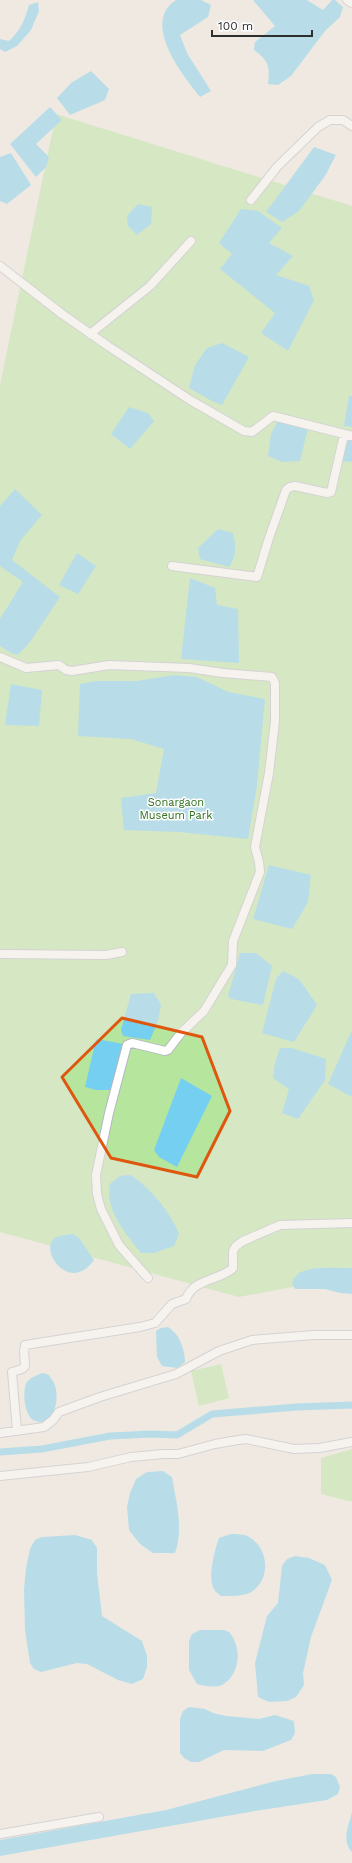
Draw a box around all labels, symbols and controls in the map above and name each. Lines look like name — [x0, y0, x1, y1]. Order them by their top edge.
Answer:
scale bar — [212, 12, 312, 38]
text: 100 m — [218, 19, 253, 33]
park label: Sonargaon Museum Park — [140, 796, 212, 822]

